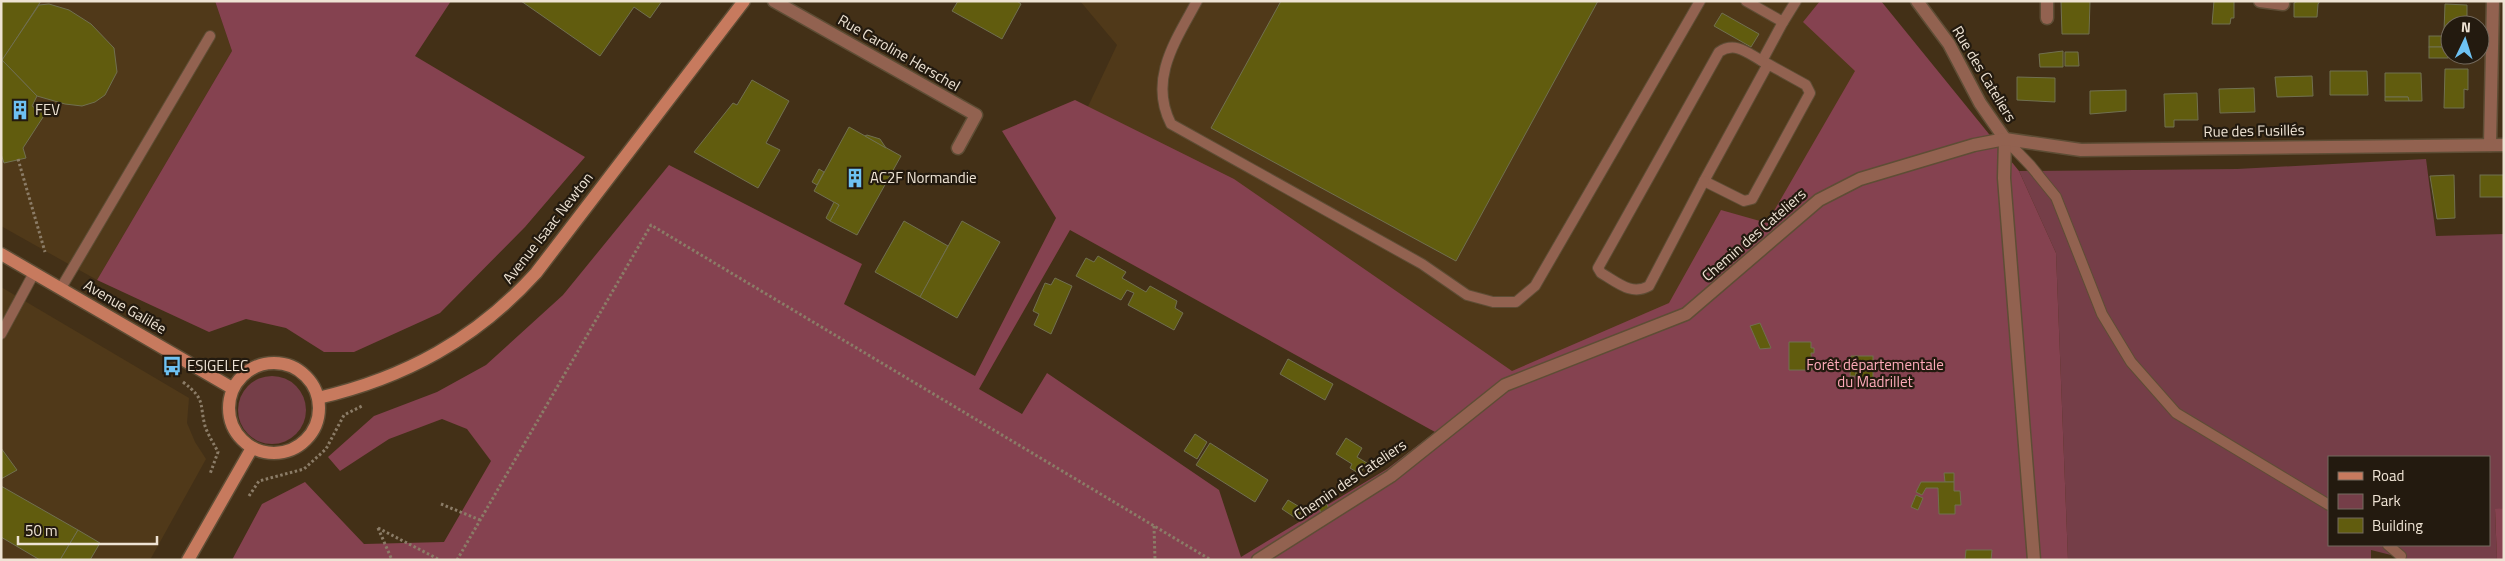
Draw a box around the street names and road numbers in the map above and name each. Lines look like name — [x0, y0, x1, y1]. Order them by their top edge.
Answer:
street label: Rue Caroline Herschel — [834, 8, 965, 97]
street label: Rue des Cateliers — [1947, 21, 2022, 126]
street label: Rue des Fusillés — [2203, 118, 2305, 143]
street label: Avenue Isaac Newton — [497, 167, 599, 288]
street label: Chemin des Cateliers — [1696, 183, 1811, 287]
street label: Avenue Galilée — [80, 274, 171, 340]
street label: Chemin des Cateliers — [1289, 433, 1411, 526]

